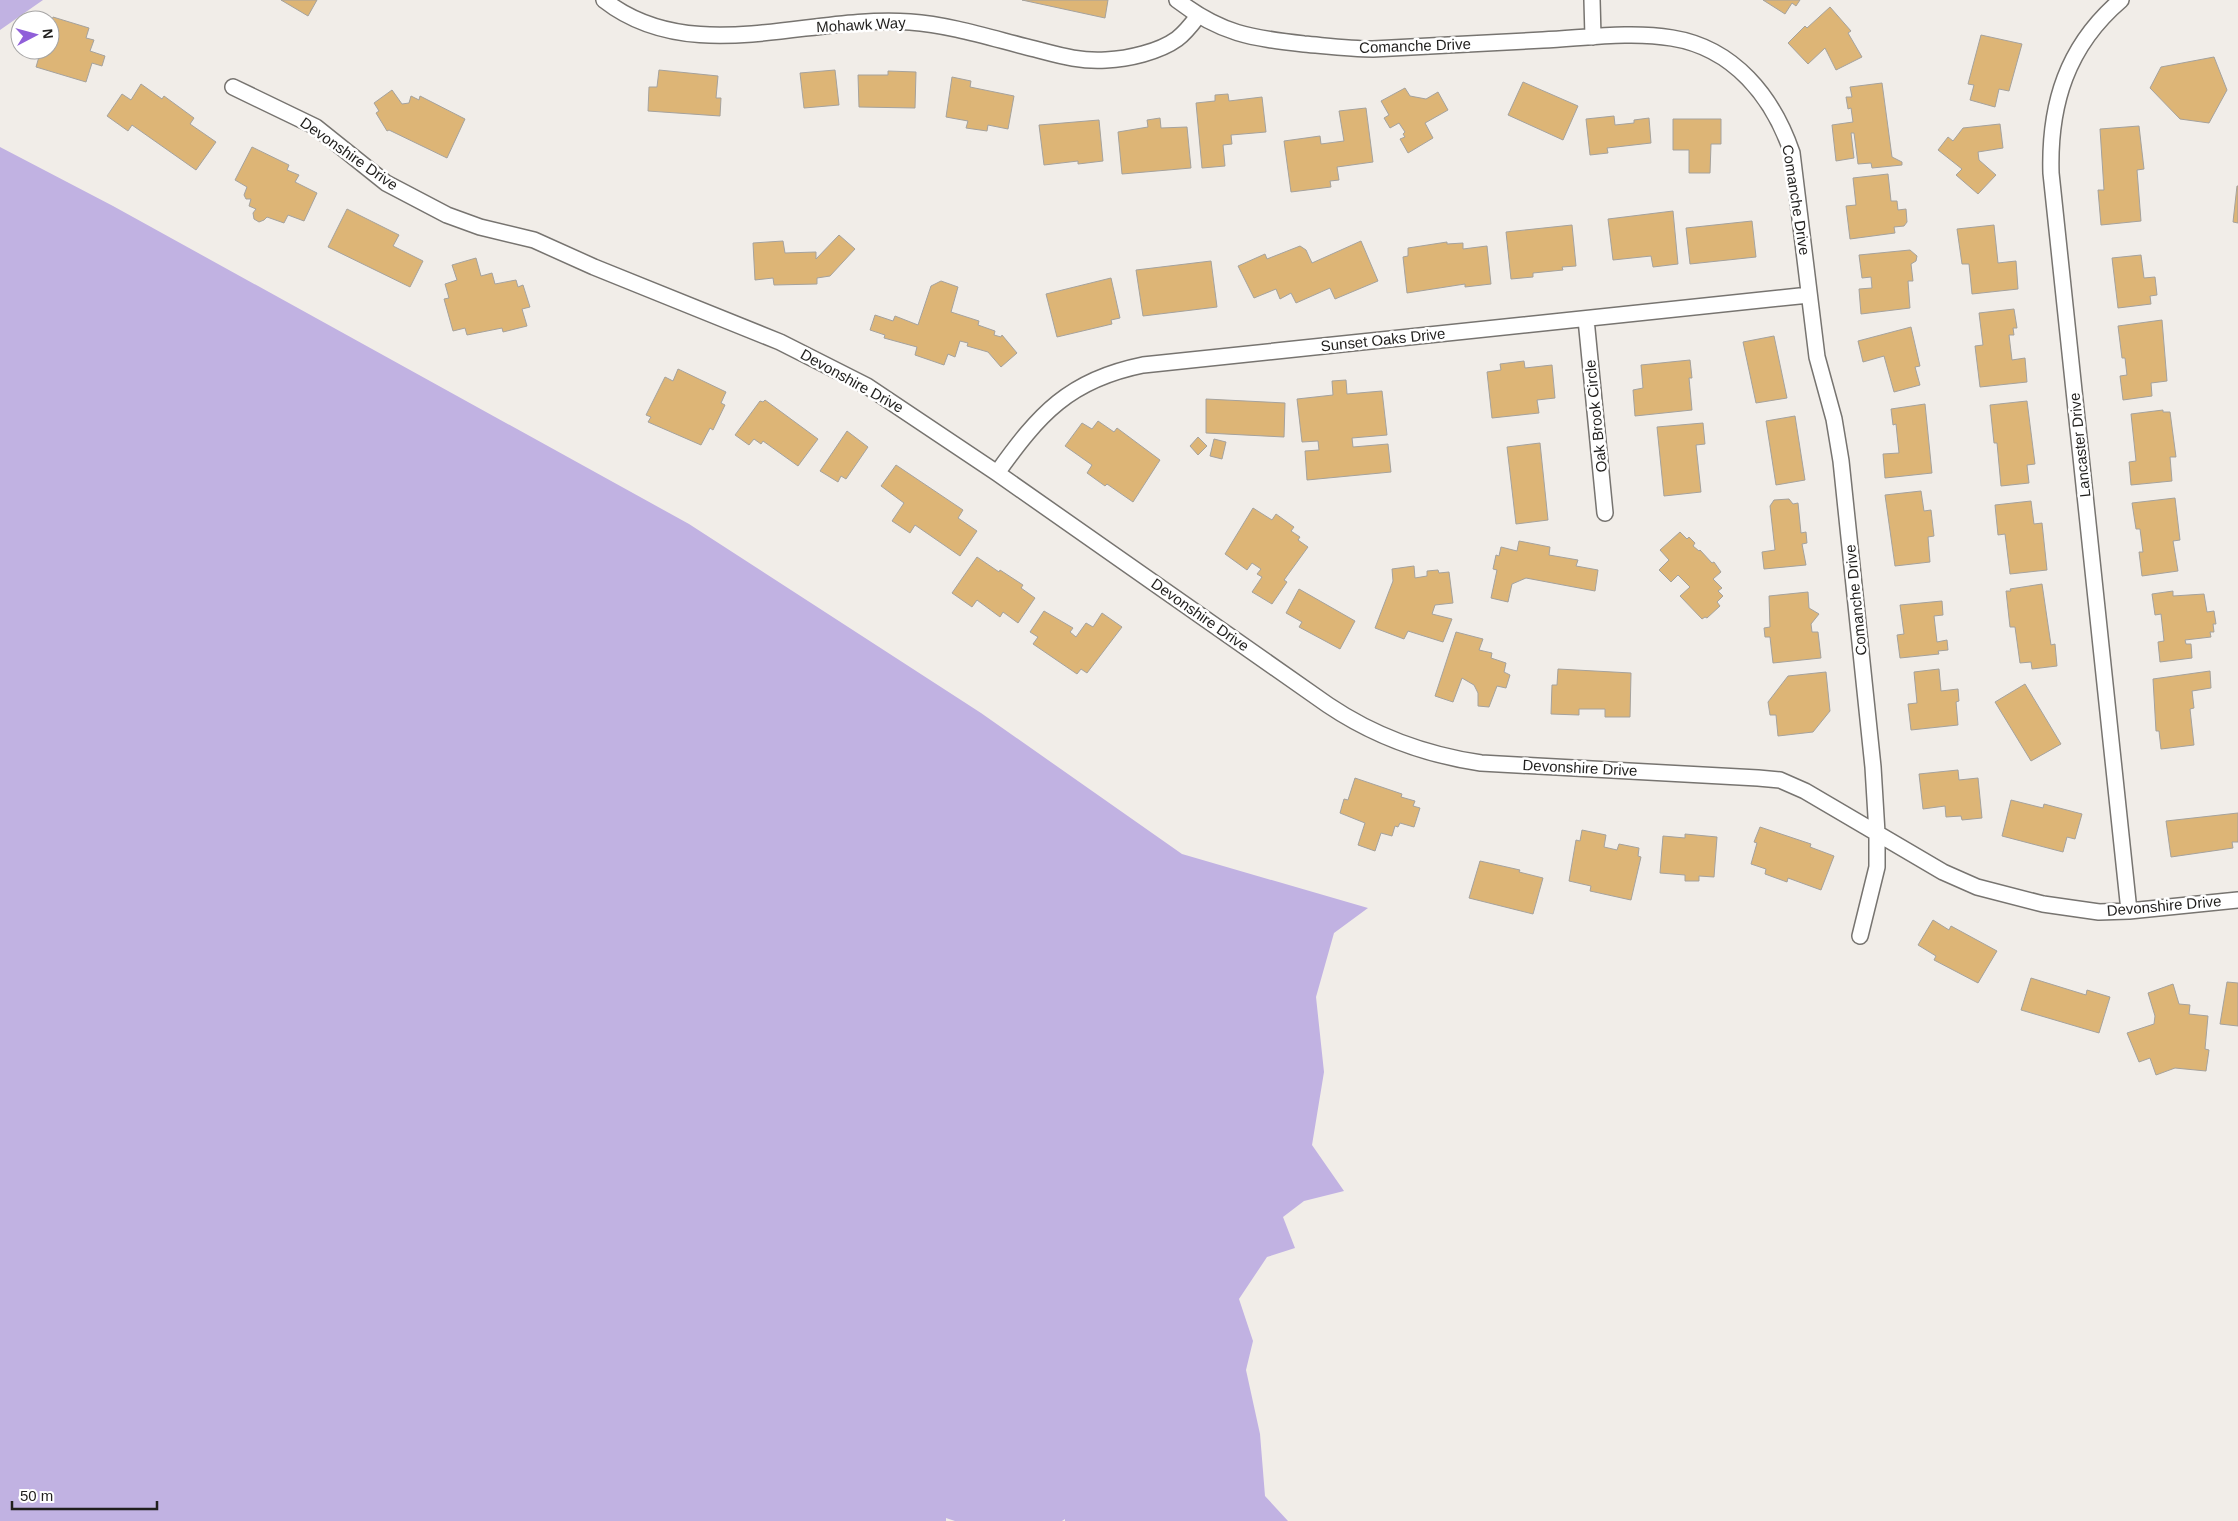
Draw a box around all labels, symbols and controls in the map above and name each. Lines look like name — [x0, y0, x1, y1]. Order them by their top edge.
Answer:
north arrow — [10, 10, 60, 60]
street label: Mohawk Way — [816, 14, 907, 35]
text: N — [39, 28, 56, 40]
street label: Comanche Drive — [1359, 35, 1471, 56]
street label: Devonshire Drive — [297, 114, 401, 194]
street label: Comanche Drive — [1779, 143, 1814, 256]
street label: Sunset Oaks Drive — [1320, 325, 1446, 354]
street label: Devonshire Drive — [798, 345, 907, 416]
street label: Oak Brook Circle — [1581, 359, 1610, 473]
street label: Lancaster Drive — [2066, 392, 2093, 498]
street label: Comanche Drive — [1841, 544, 1870, 656]
street label: Devonshire Drive — [1148, 575, 1252, 655]
street label: Devonshire Drive — [1522, 756, 1638, 779]
street label: Devonshire Drive — [2106, 892, 2222, 919]
scale bar — [12, 1478, 158, 1510]
text: 50 m — [20, 1487, 53, 1504]

